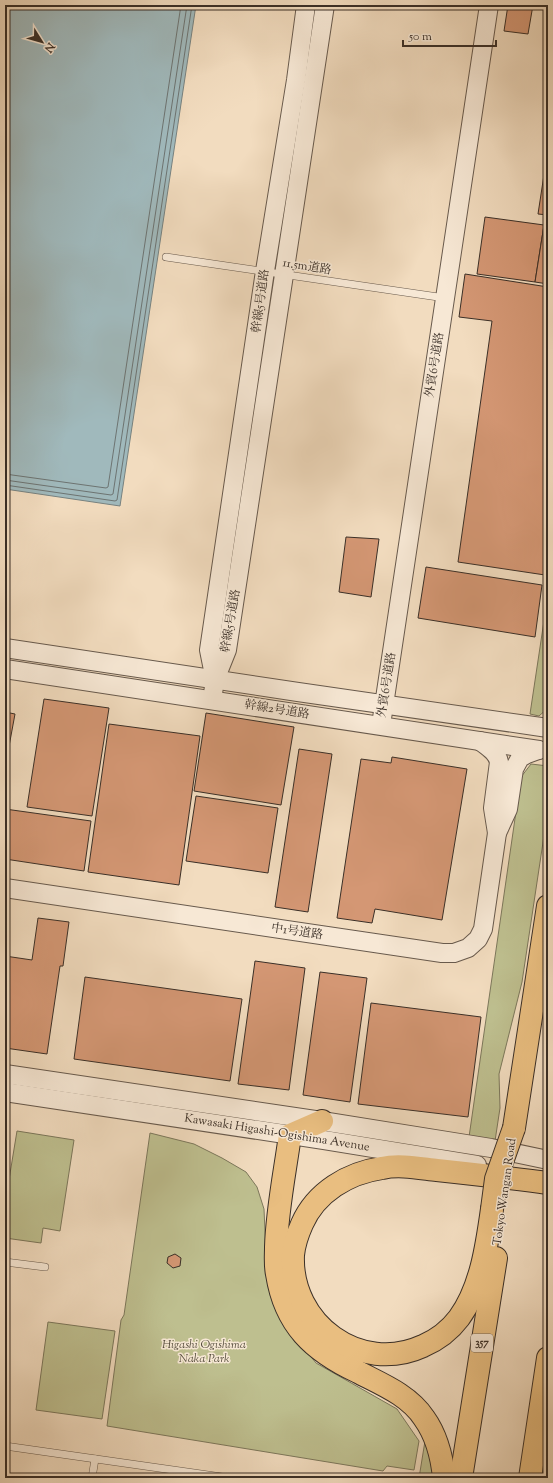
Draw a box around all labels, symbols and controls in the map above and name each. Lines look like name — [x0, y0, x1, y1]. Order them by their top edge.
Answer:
north arrow — [22, 22, 62, 62]
scale bar — [403, 22, 496, 48]
text: 50 m — [408, 28, 432, 46]
text: N — [40, 38, 59, 56]
street label: 11.5m道路 — [281, 254, 333, 280]
street label: 幹線5号道路 — [248, 268, 274, 334]
street label: 外貿6号道路 — [421, 331, 449, 399]
street label: 幹線5号道路 — [217, 588, 245, 654]
street label: 外貿6号道路 — [373, 651, 401, 719]
street label: 幹線2号道路 — [243, 696, 311, 724]
street label: 中1号道路 — [270, 919, 324, 945]
street label: Kawasaki Higashi-Ogishima Avenue — [183, 1109, 371, 1157]
street label: Tokyo Wangan Road — [489, 1137, 521, 1247]
road number: 357 — [471, 1334, 493, 1352]
park label: Higashi Ogishima Naka Park — [162, 1336, 246, 1368]

